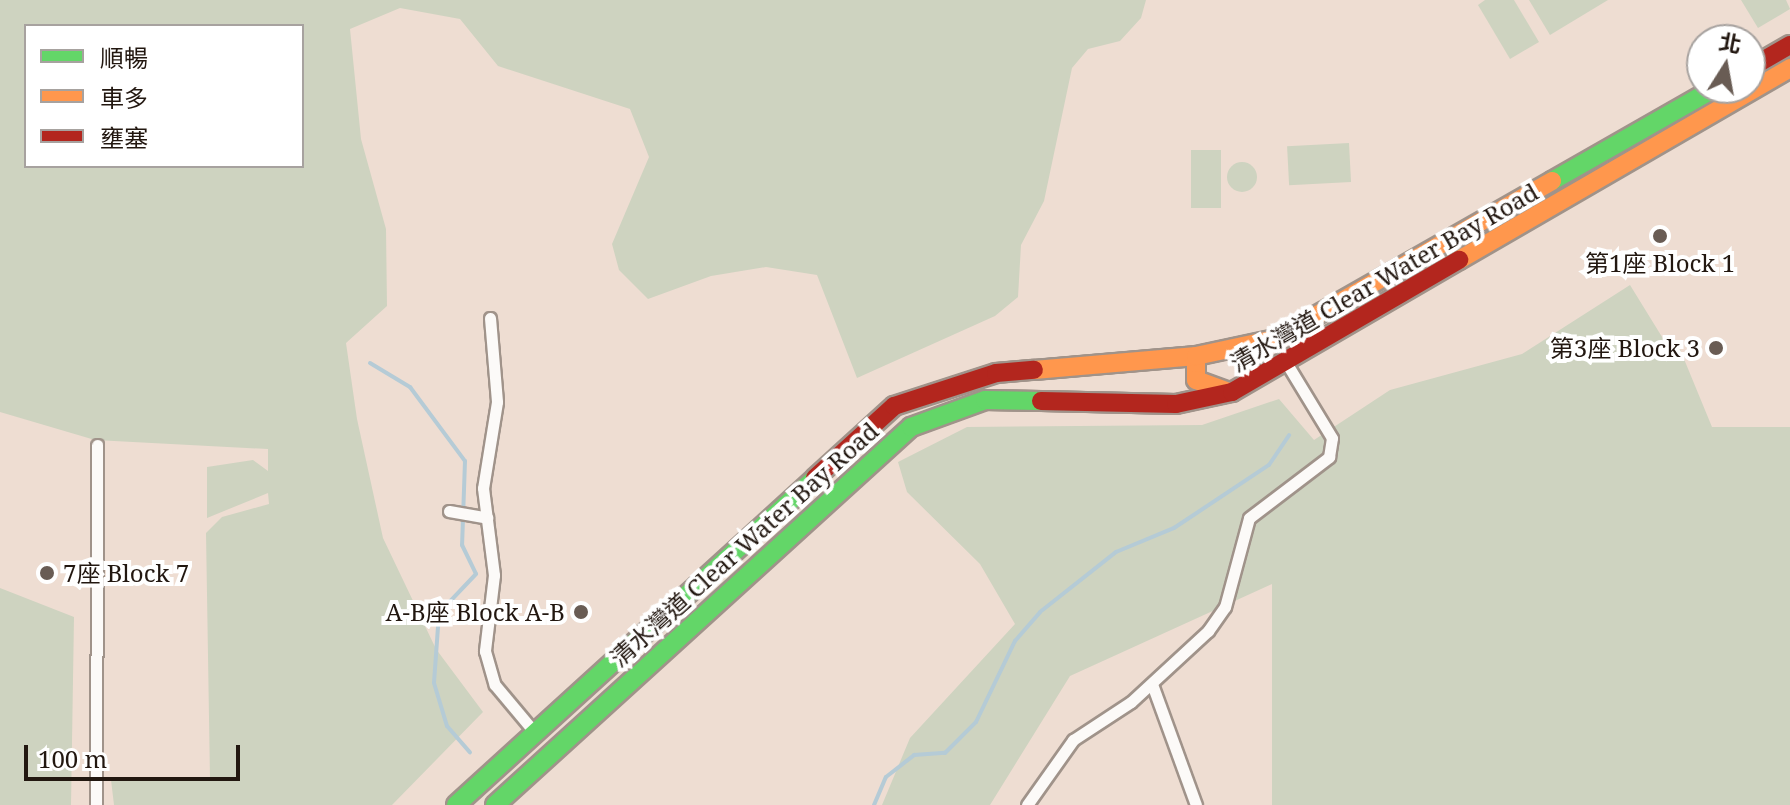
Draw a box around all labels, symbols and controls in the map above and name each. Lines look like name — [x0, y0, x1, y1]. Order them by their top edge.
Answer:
legend — [24, 24, 304, 168]
north arrow — [1686, 24, 1766, 104]
text: 北 — [1717, 26, 1744, 59]
text: 順暢 — [100, 41, 148, 74]
text: 車多 — [100, 81, 148, 114]
text: 壅塞 — [100, 121, 148, 154]
street label: 清水灣道 Clear Water Bay Road — [1225, 177, 1543, 377]
marker: 第1座 Block 1 — [1651, 227, 1669, 245]
place label: 第1座 Block 1 — [1585, 249, 1735, 277]
place label: 第3座 Block 3 — [1550, 334, 1700, 362]
marker: 第3座 Block 3 — [1707, 339, 1725, 357]
street label: 清水灣道 Clear Water Bay Road — [604, 416, 884, 672]
place label: 7座 Block 7 — [63, 559, 189, 587]
marker: 7座 Block 7 — [38, 564, 56, 582]
place label: A-B座 Block A-B — [386, 598, 565, 626]
marker: A-B座 Block A-B — [572, 603, 590, 621]
scale bar — [28, 729, 244, 779]
text: 100 m — [38, 742, 107, 775]

